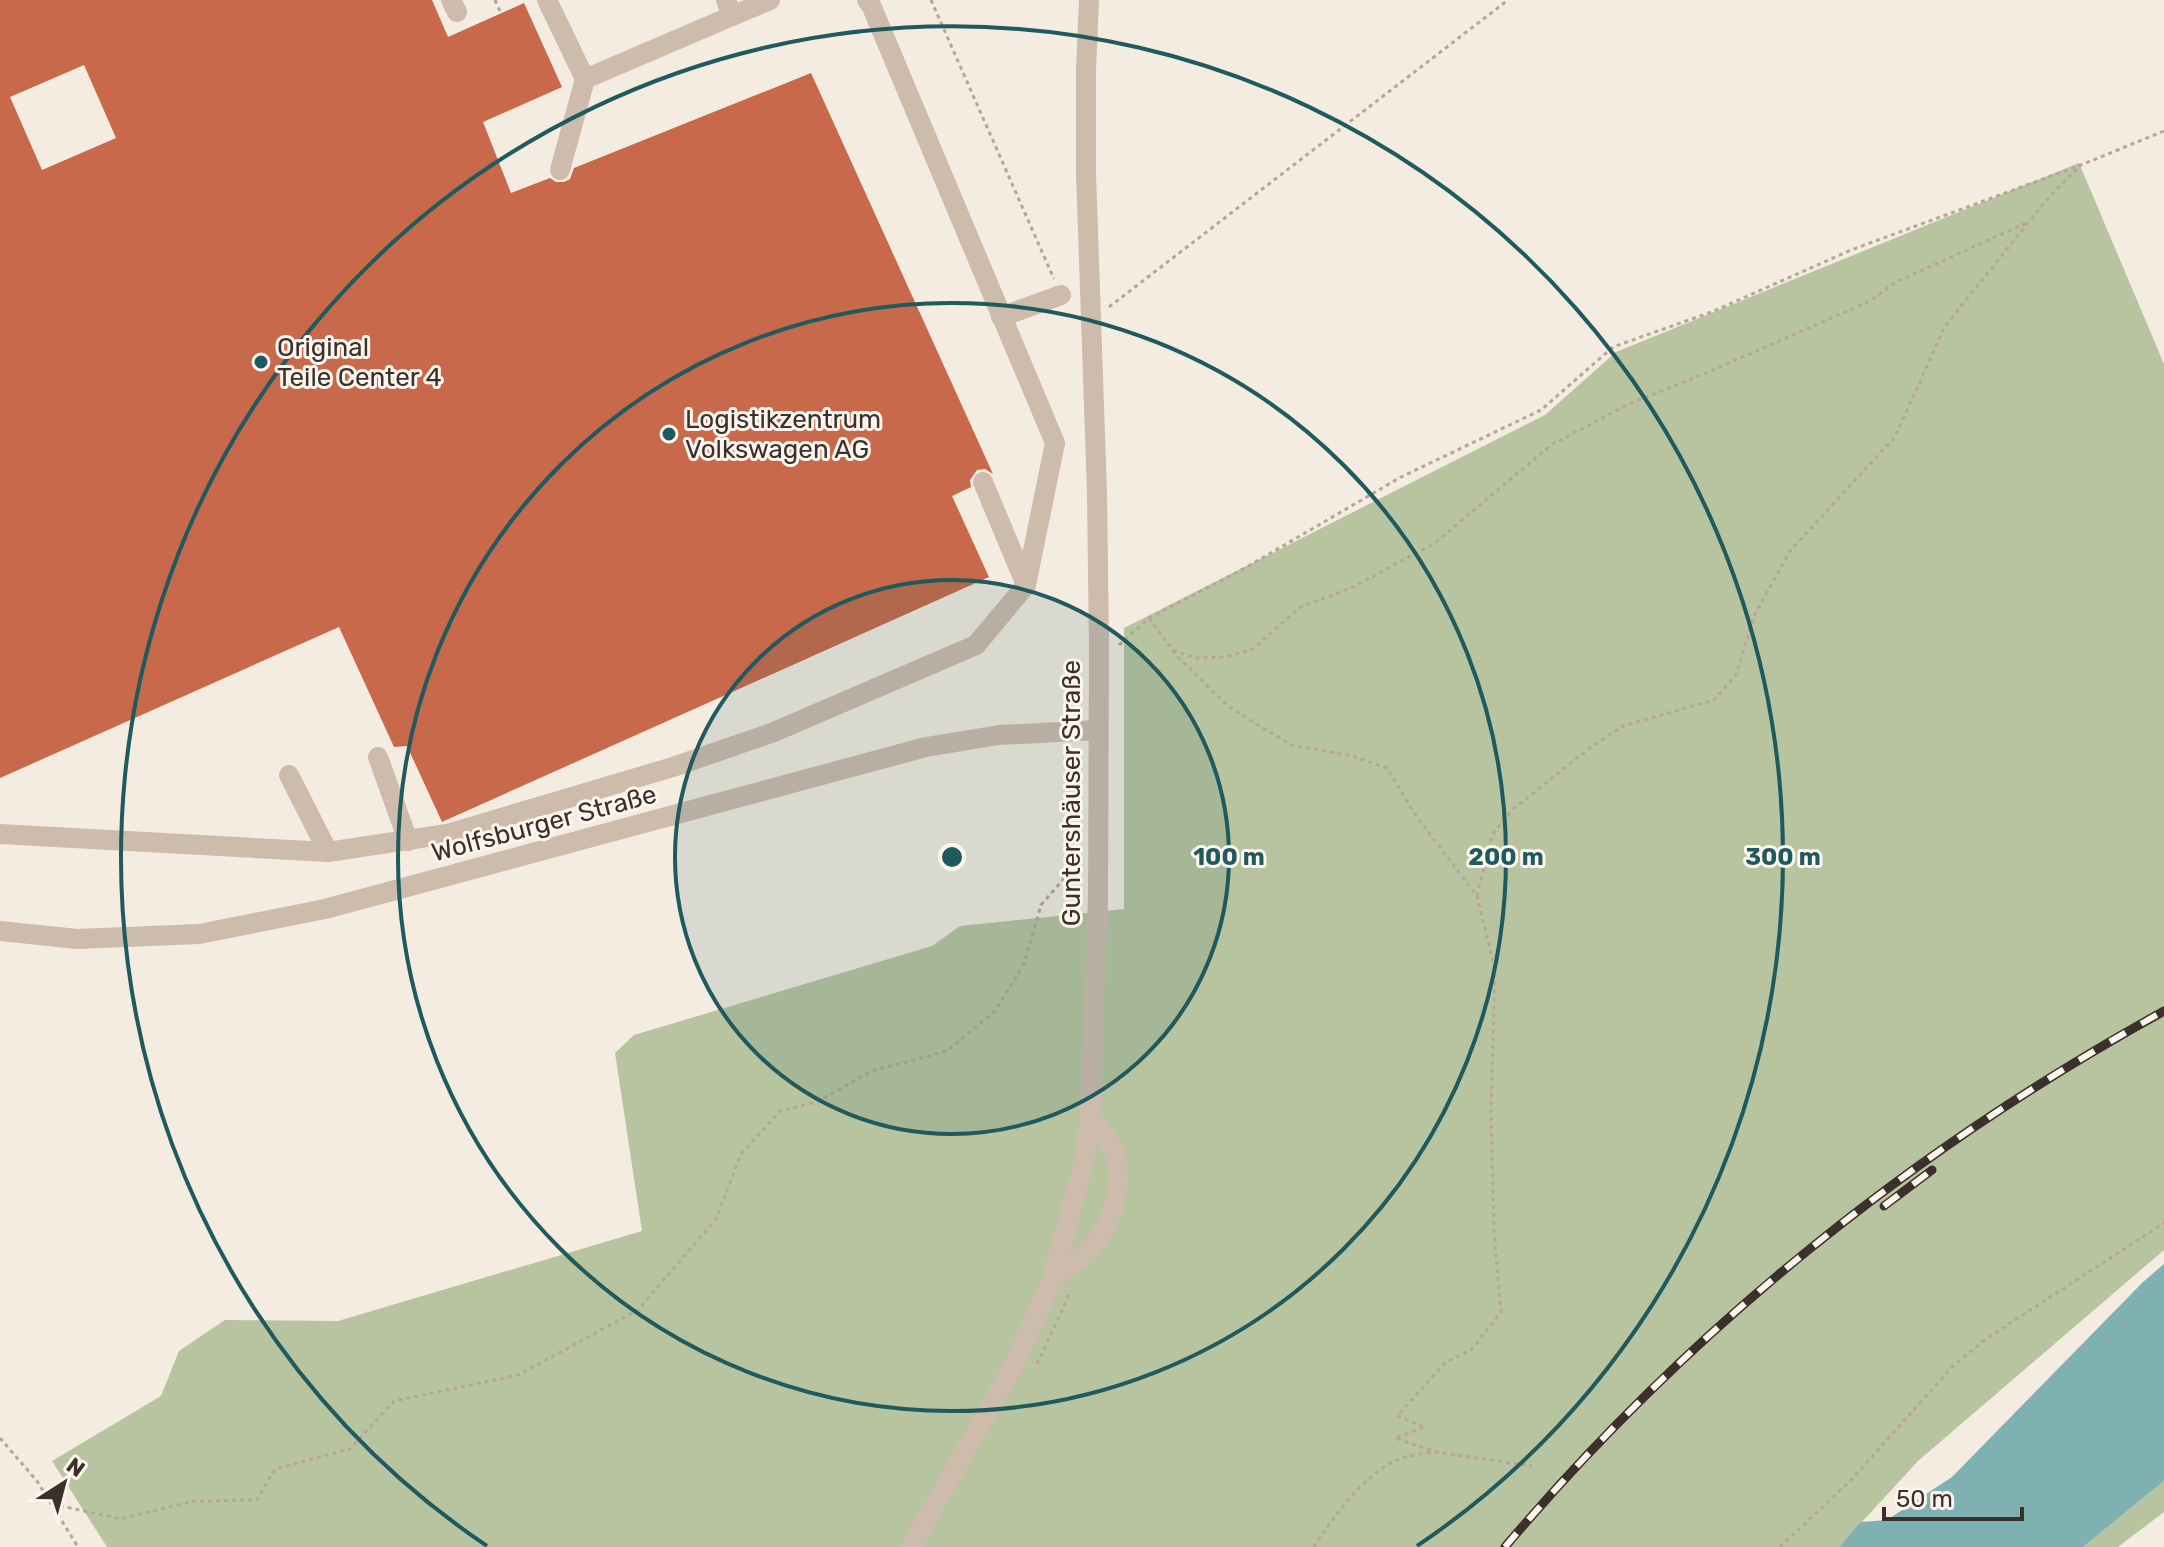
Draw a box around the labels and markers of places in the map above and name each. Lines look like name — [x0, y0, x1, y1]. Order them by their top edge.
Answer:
place label: Original Teile Center 4 — [277, 332, 442, 393]
marker: Original Teile Center 4 — [252, 353, 270, 371]
place label: Logistikzentrum Volkswagen AG — [685, 404, 881, 465]
marker: Logistikzentrum Volkswagen AG — [660, 425, 678, 443]
centre of rings — [938, 843, 966, 871]

